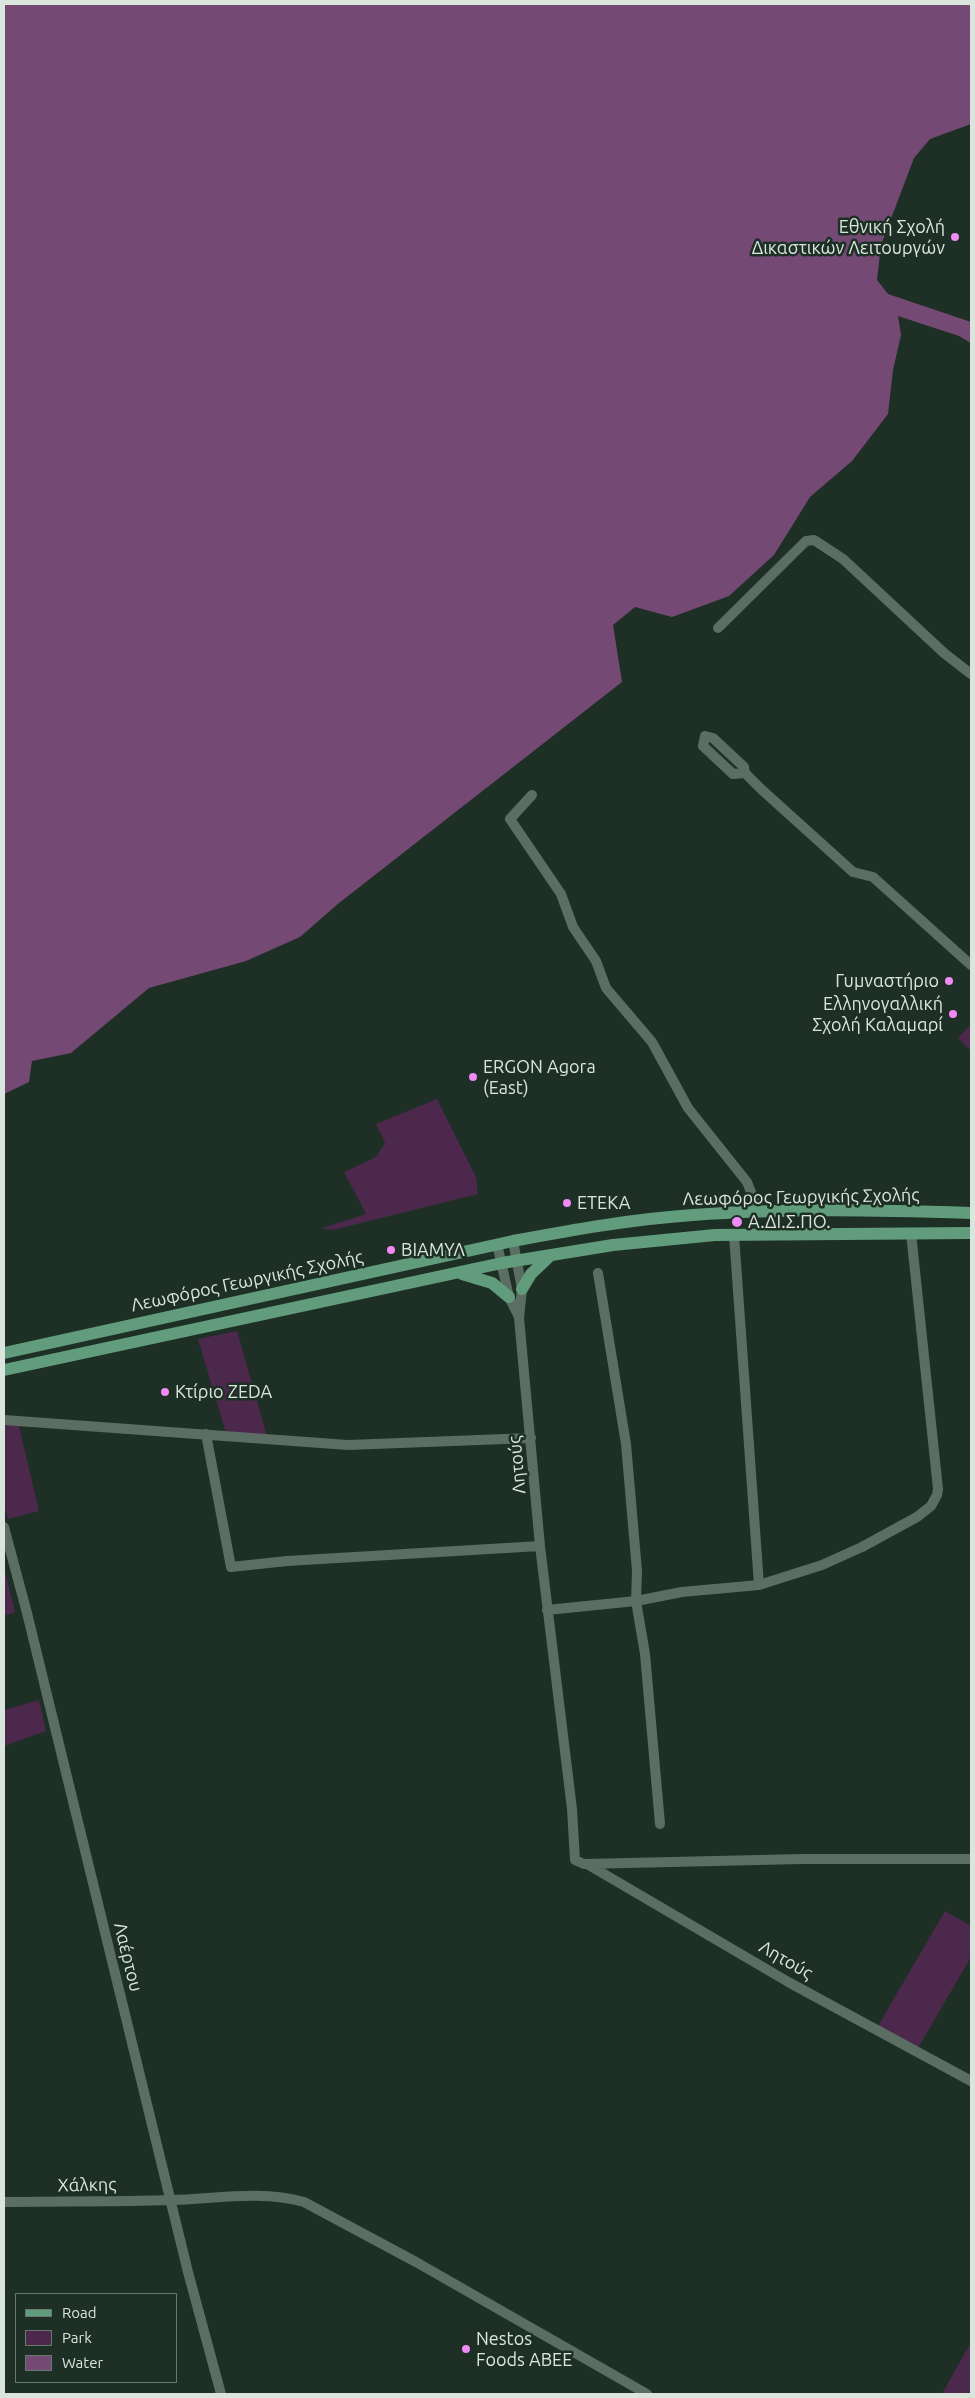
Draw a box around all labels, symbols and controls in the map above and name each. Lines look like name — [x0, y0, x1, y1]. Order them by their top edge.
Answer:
place label: Εθνική Σχολή Δικαστικών Λειτουργών — [752, 216, 945, 258]
marker: Εθνική Σχολή Δικαστικών Λειτουργών — [949, 231, 961, 243]
place label: Γυμναστήριο — [835, 970, 939, 992]
marker: Γυμναστήριο — [943, 975, 955, 987]
place label: Ελληνογαλλική Σχολή Καλαμαρί — [812, 993, 943, 1036]
marker: Ελληνογαλλική Σχολή Καλαμαρί — [947, 1008, 959, 1020]
place label: ERGON Agora (East) — [483, 1056, 596, 1098]
marker: ERGON Agora (East) — [467, 1071, 479, 1083]
street label: Λεωφόρος Γεωργικής Σχολής — [683, 1184, 919, 1210]
place label: ΕΤΕΚΑ — [577, 1192, 630, 1214]
marker: ΕΤΕΚΑ — [561, 1197, 573, 1209]
place label: Α.ΔΙ.Σ.ΠΟ. — [748, 1211, 831, 1233]
marker: Α.ΔΙ.Σ.ΠΟ. — [730, 1215, 744, 1229]
place label: ΒΙΑΜΥΛ — [401, 1239, 465, 1261]
marker: ΒΙΑΜΥΛ — [385, 1244, 397, 1256]
street label: Λεωφόρος Γεωργικής Σχολής — [129, 1246, 365, 1316]
place label: Κτίριο ZEDA — [175, 1381, 272, 1403]
marker: Κτίριο ZEDA — [159, 1386, 171, 1398]
street label: Λητούς — [504, 1435, 530, 1495]
street label: Λαέρτου — [109, 1920, 147, 1994]
street label: Λητούς — [755, 1936, 817, 1984]
street label: Χάλκης — [58, 2174, 116, 2196]
legend — [15, 2293, 178, 2383]
text: Road — [62, 2304, 97, 2321]
place label: Nestos Foods ABEE — [476, 2328, 572, 2370]
text: Park — [62, 2329, 92, 2346]
marker: Nestos Foods ABEE — [460, 2343, 472, 2355]
text: Water — [62, 2354, 103, 2371]

